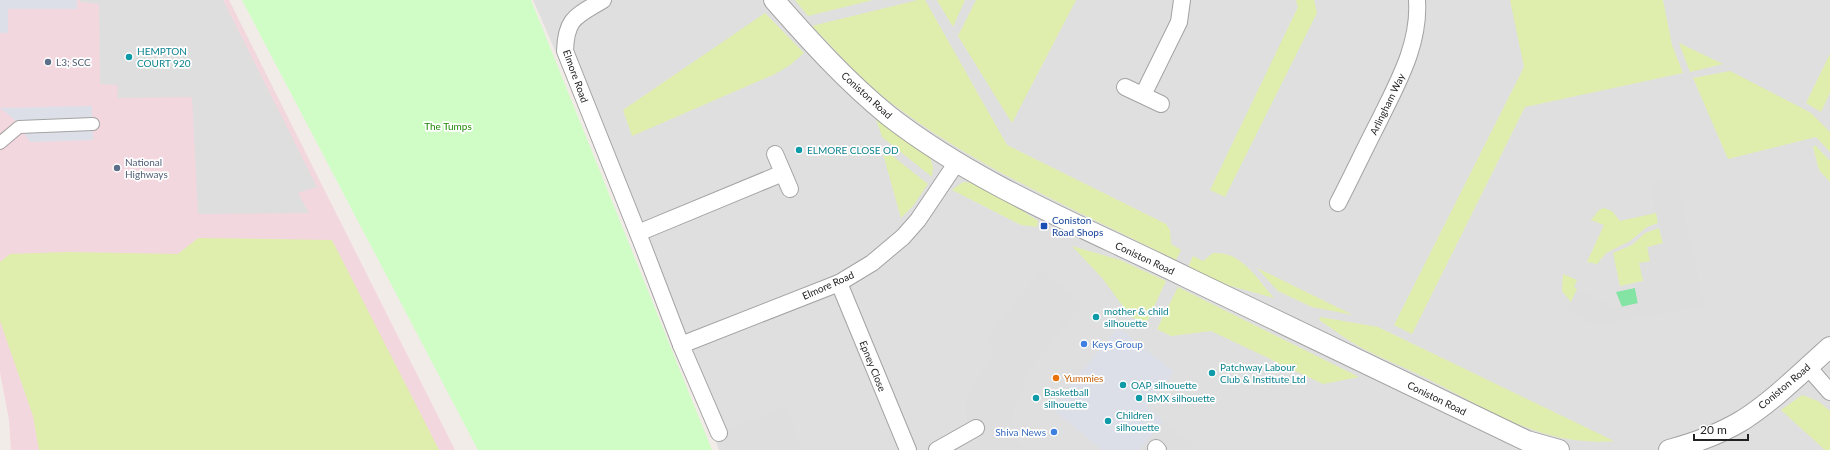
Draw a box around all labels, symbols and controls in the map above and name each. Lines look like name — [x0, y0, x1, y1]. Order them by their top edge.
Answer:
place label: HEMPTON COURT 920 — [137, 45, 191, 69]
street label: Elmore Road — [561, 48, 591, 104]
marker: HEMPTON COURT 920 — [124, 52, 134, 62]
place label: L3; SCC — [56, 56, 91, 68]
marker: L3; SCC — [43, 57, 53, 67]
street label: Coniston Road — [839, 69, 895, 121]
street label: Arlingham Way — [1367, 71, 1407, 137]
park label: The Tumps — [424, 120, 472, 132]
place label: ELMORE CLOSE OD — [807, 144, 899, 156]
marker: ELMORE CLOSE OD — [794, 145, 804, 155]
place label: National Highways — [125, 156, 168, 180]
marker: National Highways — [112, 163, 122, 173]
place label: Coniston Road Shops — [1052, 214, 1103, 238]
marker: Coniston Road Shops — [1039, 221, 1049, 231]
street label: Coniston Road — [1113, 239, 1177, 277]
street label: Elmore Road — [800, 268, 856, 302]
place label: mother & child silhouette — [1104, 305, 1169, 329]
marker: mother & child silhouette — [1091, 312, 1101, 322]
place label: Keys Group — [1092, 338, 1143, 350]
street label: Epney Close — [857, 339, 889, 393]
marker: Keys Group — [1079, 339, 1089, 349]
place label: Patchway Labour Club & Institute Ltd — [1220, 361, 1306, 385]
street label: Coniston Road — [1756, 361, 1812, 411]
marker: Patchway Labour Club & Institute Ltd — [1207, 368, 1217, 378]
place label: Yummies — [1064, 372, 1103, 384]
marker: Yummies — [1051, 373, 1061, 383]
place label: OAP silhouette — [1131, 379, 1197, 391]
street label: Coniston Road — [1406, 379, 1468, 417]
marker: OAP silhouette — [1118, 380, 1128, 390]
place label: Basketball silhouette — [1044, 386, 1089, 410]
place label: BMX silhouette — [1147, 392, 1215, 404]
marker: Basketball silhouette — [1031, 393, 1041, 403]
marker: BMX silhouette — [1134, 393, 1144, 403]
place label: Children silhouette — [1116, 409, 1159, 433]
marker: Children silhouette — [1103, 416, 1113, 426]
scale bar — [1694, 416, 1748, 442]
text: 20 m — [1700, 422, 1727, 437]
place label: Shiva News — [995, 426, 1046, 438]
marker: Shiva News — [1049, 427, 1059, 437]

